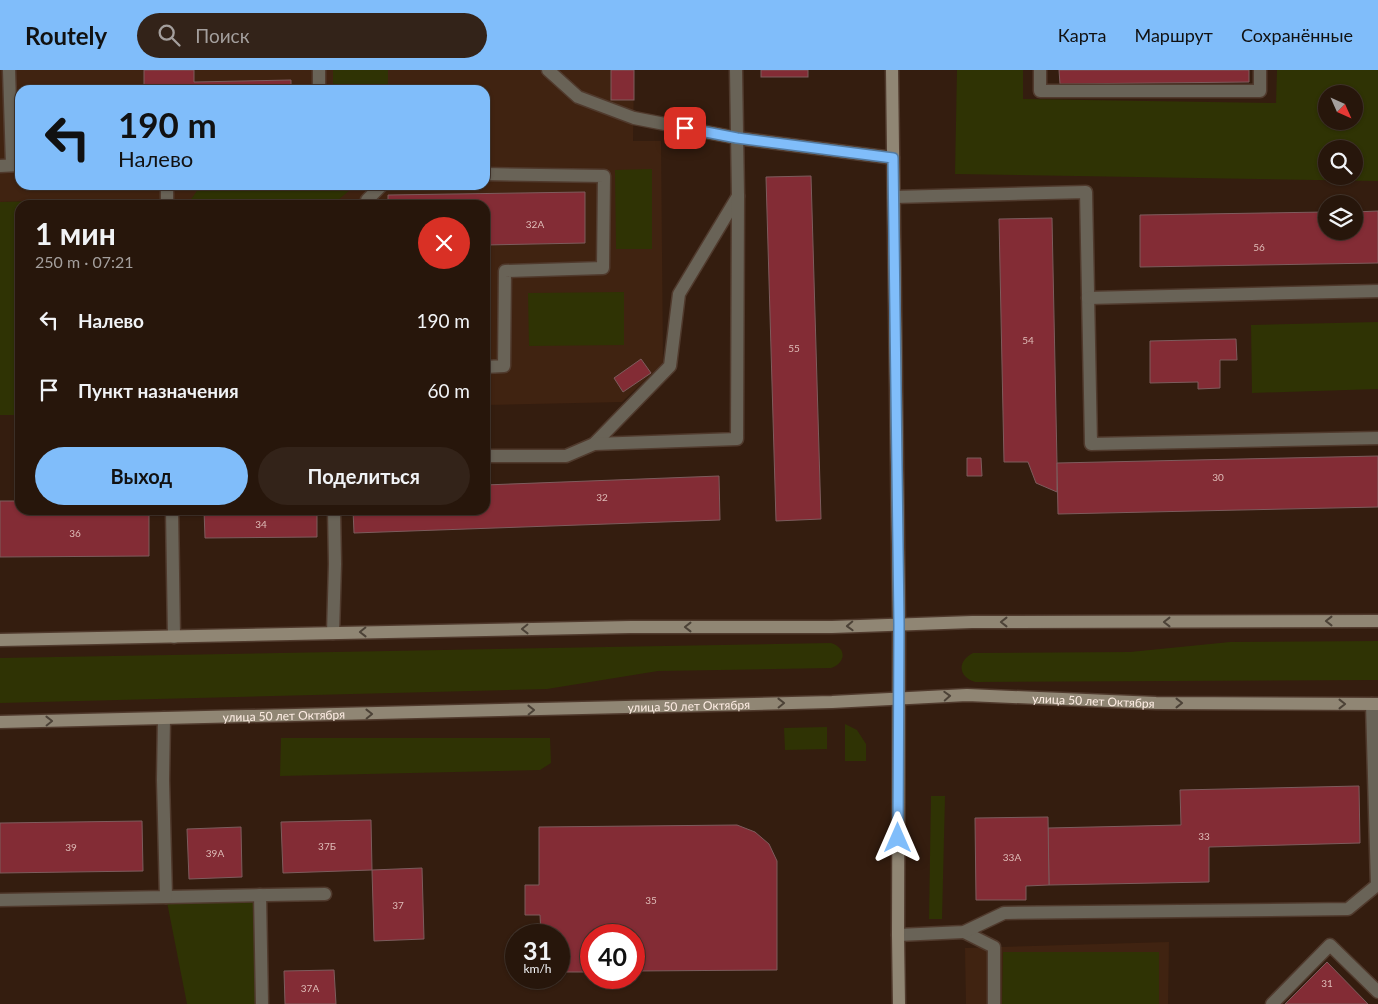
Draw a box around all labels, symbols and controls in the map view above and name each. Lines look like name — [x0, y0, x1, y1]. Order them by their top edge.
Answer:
search box — [137, 13, 487, 58]
text: Routely — [25, 21, 107, 50]
icon: search — [155, 21, 183, 49]
text: Поиск — [195, 24, 250, 47]
text: Карта — [1058, 24, 1106, 46]
text: Маршрут — [1134, 24, 1213, 46]
text: Сохранённые — [1241, 24, 1353, 46]
north arrow — [1318, 85, 1362, 130]
map controls — [1318, 85, 1363, 240]
text: 190 m — [118, 103, 217, 145]
icon: left — [35, 105, 100, 170]
pin — [664, 107, 706, 149]
icon: arrive — [671, 114, 699, 142]
button: search — [1318, 140, 1363, 185]
text: Налево — [118, 145, 193, 172]
button: layers — [1318, 195, 1363, 240]
text: 1 мин — [35, 215, 116, 251]
button: close — [418, 217, 470, 269]
house number: 32А — [526, 218, 544, 230]
house number: 56 — [1253, 241, 1265, 253]
text: 250 m · 07:21 — [35, 252, 134, 271]
icon: left — [35, 306, 63, 334]
text: Налево — [78, 309, 144, 332]
text: 190 m — [416, 309, 470, 332]
house number: 54 — [1022, 334, 1034, 346]
house number: 55 — [788, 342, 800, 354]
icon: arrive — [35, 376, 63, 404]
text: Пункт назначения — [78, 379, 239, 402]
text: 60 m — [427, 379, 470, 402]
button: Выход — [35, 447, 248, 505]
button: Поделиться — [258, 447, 470, 505]
house number: 30 — [1212, 471, 1224, 483]
house number: 32 — [596, 491, 608, 503]
house number: 34 — [255, 518, 267, 530]
house number: 36 — [69, 527, 81, 539]
one-way arrow — [1325, 616, 1333, 626]
one-way arrow — [1000, 617, 1008, 627]
one-way arrow — [1163, 617, 1170, 627]
one-way arrow — [846, 621, 854, 631]
one-way arrow — [683, 622, 691, 632]
one-way arrow — [521, 624, 528, 634]
one-way arrow — [358, 627, 366, 637]
street label: улица 50 лет Октября — [1032, 690, 1155, 710]
one-way arrow — [943, 691, 951, 702]
street label: улица 50 лет Октября — [627, 696, 750, 714]
one-way arrow — [777, 698, 785, 709]
one-way arrow — [1176, 698, 1184, 708]
one-way arrow — [1338, 698, 1346, 709]
one-way arrow — [527, 704, 535, 715]
street label: улица 50 лет Октября — [223, 706, 345, 724]
one-way arrow — [365, 708, 373, 719]
one-way arrow — [45, 715, 53, 726]
position arrow — [871, 811, 923, 863]
house number: 33 — [1198, 830, 1210, 842]
house number: 37Б — [318, 840, 336, 852]
house number: 39 — [65, 841, 77, 853]
house number: 39А — [206, 847, 224, 859]
house number: 33А — [1003, 851, 1021, 863]
house number: 35 — [645, 894, 657, 906]
house number: 37 — [392, 899, 404, 911]
speed limit sign: 40 — [580, 924, 645, 989]
text: 31 — [523, 935, 552, 965]
text: km/h — [523, 961, 552, 976]
house number: 31 — [1321, 977, 1333, 989]
house number: 37А — [301, 982, 319, 994]

